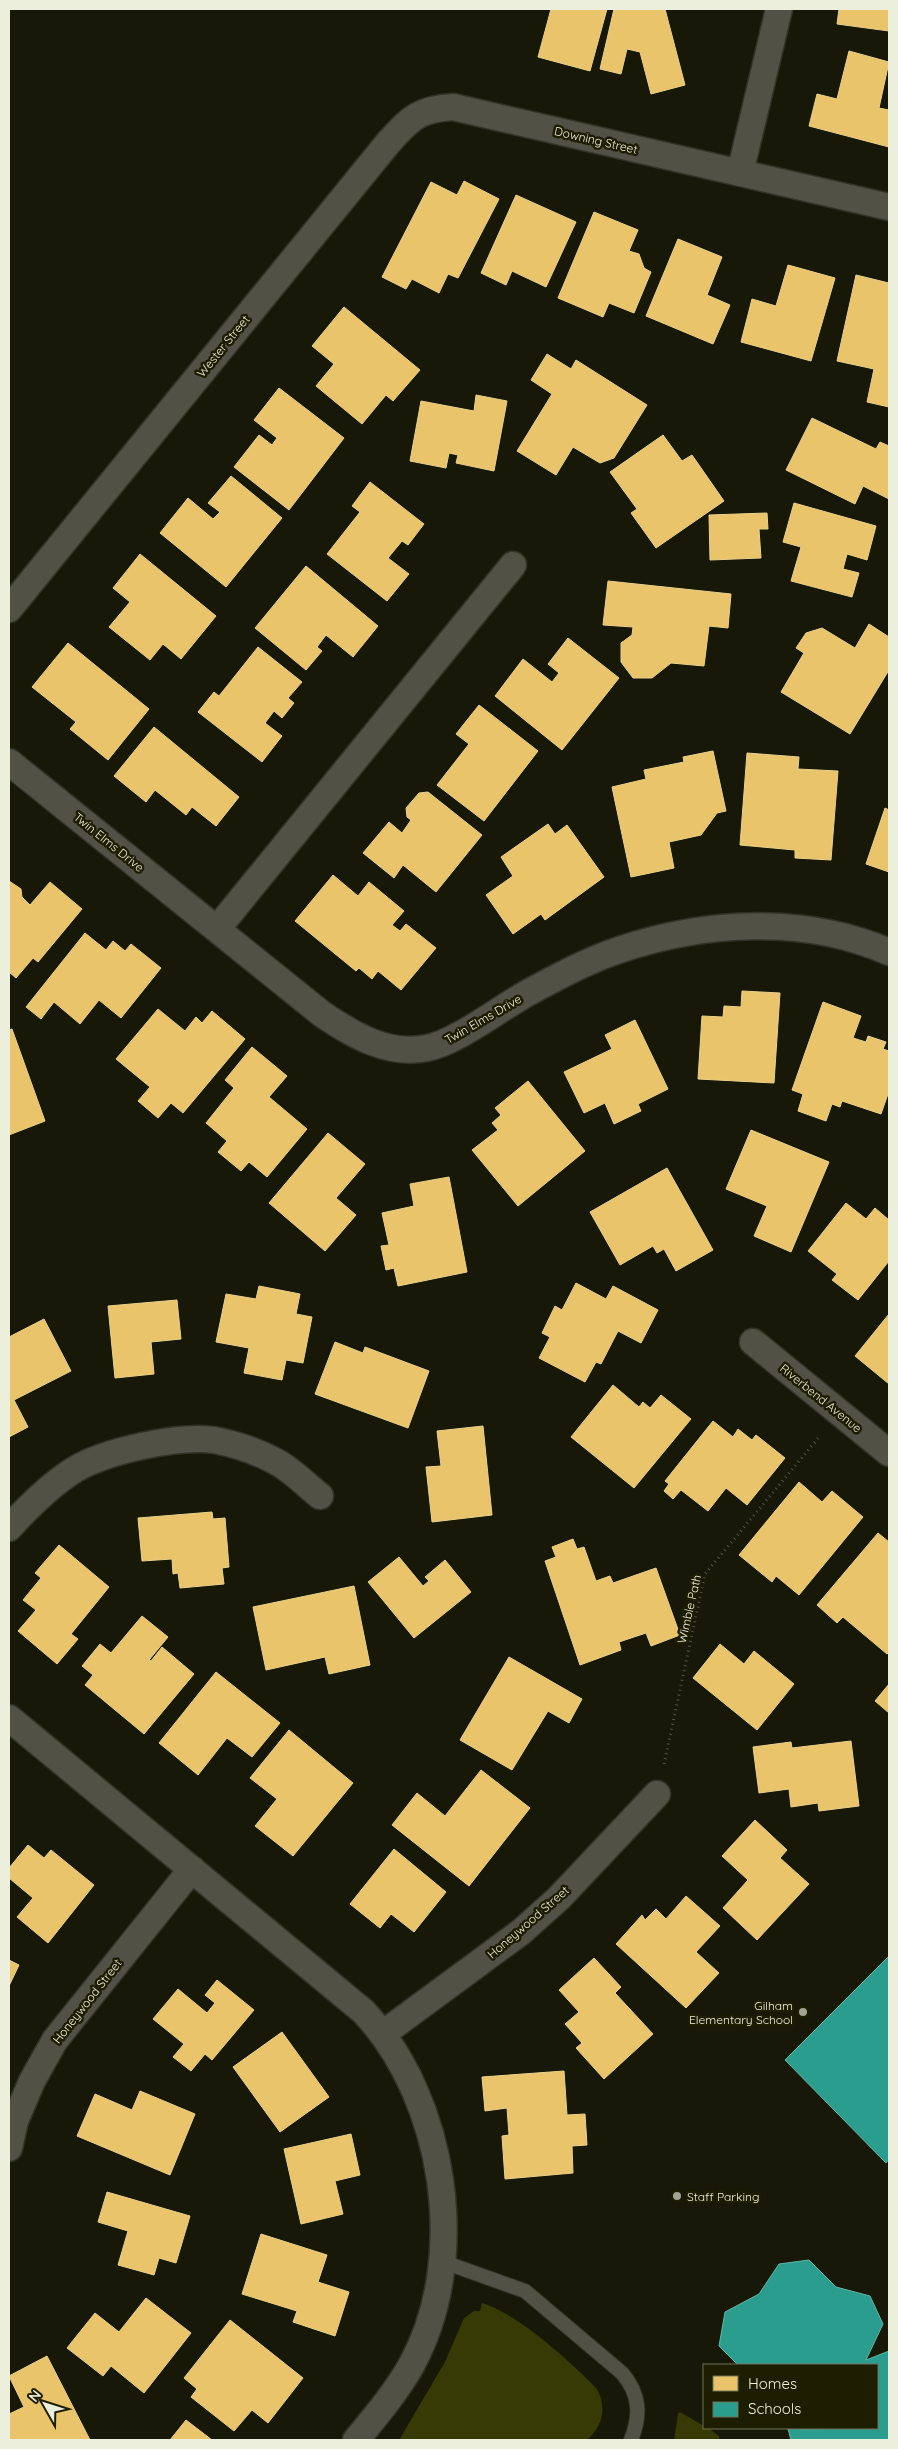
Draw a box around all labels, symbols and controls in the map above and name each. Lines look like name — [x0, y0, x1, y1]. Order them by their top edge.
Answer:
street label: Downing Street — [553, 123, 639, 157]
street label: Wester Street — [193, 312, 253, 380]
street label: Twin Elms Drive — [71, 809, 147, 875]
street label: Twin Elms Drive — [442, 991, 524, 1047]
street label: Riverbend Avenue — [777, 1360, 865, 1436]
street label: Wimble Path — [674, 1573, 704, 1645]
street label: Honeywood Street — [484, 1882, 572, 1962]
street label: Honeywood Street — [49, 1956, 125, 2046]
place label: Gilham Elementary School — [689, 1998, 793, 2027]
marker: Gilham Elementary School — [797, 2006, 809, 2018]
place label: Staff Parking — [687, 2189, 759, 2204]
marker: Staff Parking — [671, 2190, 683, 2202]
legend — [703, 2364, 878, 2429]
text: Homes — [748, 2374, 797, 2393]
north arrow — [20, 2379, 70, 2429]
text: N — [25, 2386, 45, 2405]
text: Schools — [748, 2399, 801, 2418]

